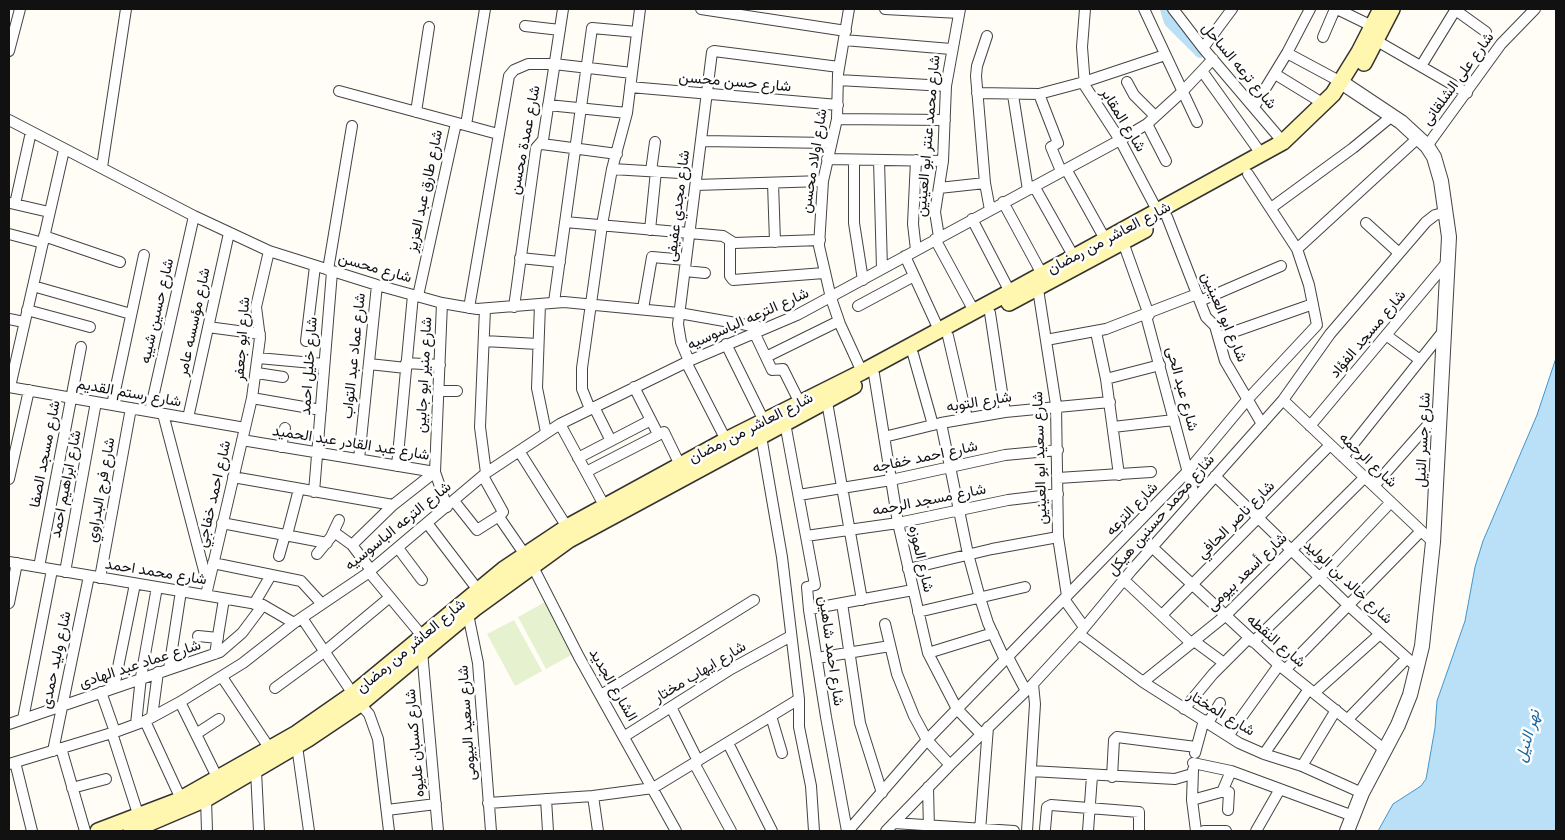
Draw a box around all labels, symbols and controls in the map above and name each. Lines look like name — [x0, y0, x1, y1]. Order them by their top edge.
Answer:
street label: شارع ترعه الساحل — [1198, 19, 1280, 113]
street label: شارع على الشلقانى — [1418, 29, 1498, 129]
street label: شارع محمد عنتر ابو العينين — [912, 54, 944, 218]
street label: شارع حسن محسن — [678, 68, 792, 96]
street label: شارع عمدة محسن — [506, 84, 544, 196]
street label: شارع المقابر — [1096, 85, 1150, 155]
street label: شارع اولاد محسن — [797, 108, 831, 214]
street label: شارع طارق عبد العزيز — [403, 128, 447, 254]
street label: شارع مجدي عفيفى — [662, 149, 694, 263]
street label: شارع العاشر من رمضان — [1044, 198, 1174, 278]
street label: شارع محسن — [336, 249, 414, 287]
street label: شارع حسين شيبه — [136, 257, 178, 365]
street label: شارع مؤسسه عامر — [174, 266, 214, 378]
street label: شارع ابو العينين — [1197, 269, 1251, 365]
street label: شارع الترعه الباسوسيه — [684, 284, 812, 354]
street label: شارع مسجد الفؤاد — [1326, 286, 1410, 382]
street label: شارع عماد عبد التواب — [338, 292, 370, 420]
street label: شارع ابو جعفر — [230, 296, 254, 382]
street label: شارع خليل احمد — [297, 316, 321, 416]
street label: شارع منير ابو جابين — [412, 317, 436, 433]
street label: شارع عبد الحى — [1162, 345, 1202, 433]
street label: شارع رستم القديم — [75, 375, 183, 411]
street label: شارع التوبه — [945, 388, 1013, 416]
street label: شارع العاشر من رمضان — [686, 389, 816, 467]
street label: شارع سعيد ابو العينين — [1029, 391, 1051, 525]
street label: شارع جسر النيل — [1412, 392, 1434, 488]
street label: شارع مسجد الصفا — [26, 399, 64, 509]
street label: شارع عبد القادر عبد الحميد — [271, 422, 431, 464]
street label: شارع ابراهيم احمد — [47, 429, 85, 539]
street label: شارع الرحمه — [1335, 429, 1401, 491]
street label: شارع فرج البدراوي — [83, 436, 119, 544]
street label: شارع احمد خفاجه — [871, 437, 979, 477]
street label: شارع احمد خفاجي — [193, 439, 235, 549]
street label: شارع محمد حسنين هيكل — [1104, 451, 1218, 579]
street label: شارع ناصر الحافي — [1193, 477, 1279, 563]
street label: شارع الترعه الباسوسيه — [341, 478, 455, 574]
street label: شارع الترعه — [1102, 479, 1162, 539]
street label: شارع مسجد الرحمه — [871, 480, 987, 520]
street label: شارع الموزه — [905, 524, 937, 594]
street label: شارع أسعد بيومى — [1203, 529, 1291, 615]
street label: شارع خالد بن الوليد — [1300, 536, 1396, 628]
street label: شارع محمد احمد — [104, 555, 208, 589]
street label: شارع العاشر من رمضان — [353, 595, 469, 697]
street label: شارع احمد شاهين — [814, 595, 848, 707]
street label: شارع وليد حمدى — [37, 610, 75, 710]
street label: شارع النقطه — [1243, 611, 1309, 671]
street label: شارع عماد عبد الهادى — [77, 636, 203, 692]
street label: شارع ايهاب مختار — [651, 637, 749, 707]
street label: الشارع الجديد — [585, 645, 641, 725]
street label: شارع سعيد البيومى — [454, 665, 480, 781]
street label: شارع المختار — [1184, 686, 1258, 740]
street label: شارع كسبان عليوه — [401, 688, 429, 798]
water label: نهر النيل — [1511, 708, 1545, 764]

